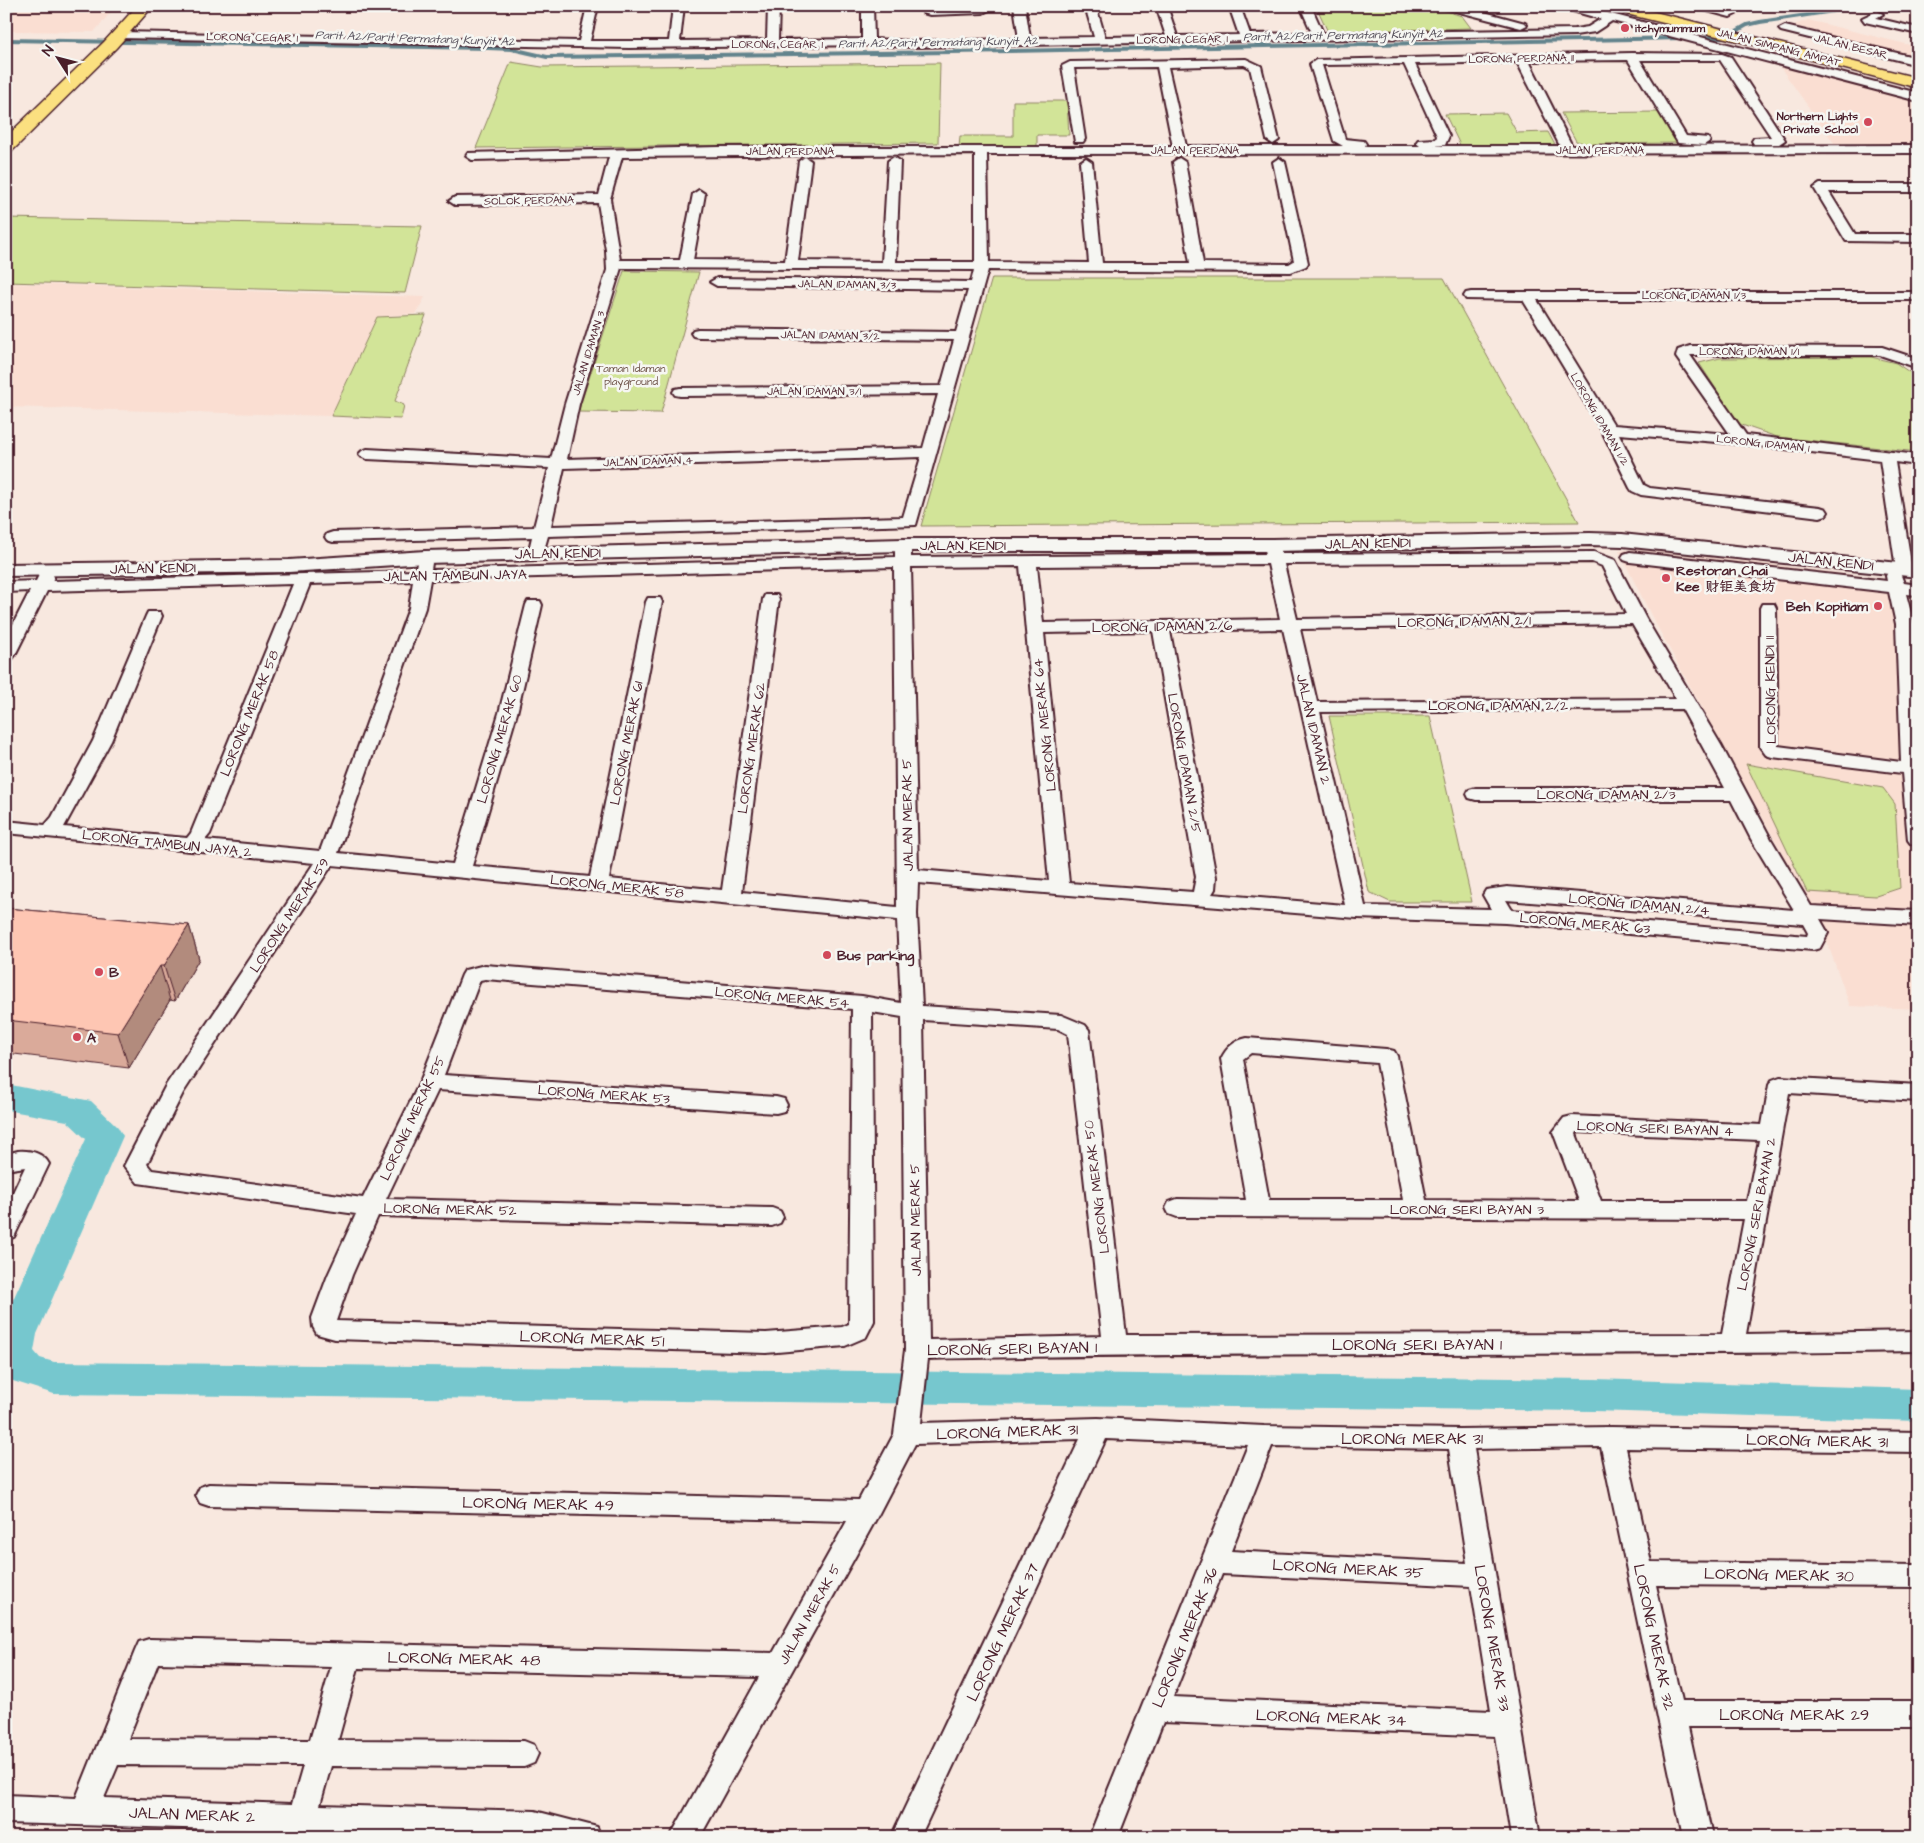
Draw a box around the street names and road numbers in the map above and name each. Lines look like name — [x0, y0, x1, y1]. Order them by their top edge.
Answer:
street label: JALAN SIMPANG AMPAT — [1716, 25, 1842, 70]
street label: LORONG CEGAR 1 — [206, 29, 299, 46]
street label: JALAN BESAR — [1813, 30, 1889, 63]
street label: LORONG CEGAR 1 — [1136, 31, 1229, 48]
street label: LORONG CEGAR 1 — [731, 37, 823, 52]
street label: LORONG PERDANA 11 — [1468, 50, 1575, 67]
street label: JALAN PERDANA — [1151, 143, 1239, 158]
street label: JALAN PERDANA — [1556, 143, 1644, 158]
street label: JALAN PERDANA — [746, 144, 834, 159]
street label: SOLOK PERDANA — [484, 192, 574, 209]
street label: JALAN IDAMAN 3/3 — [798, 276, 897, 293]
street label: LORONG IDAMAN 1/3 — [1642, 288, 1747, 303]
street label: JALAN IDAMAN 3 — [568, 309, 609, 397]
street label: JALAN IDAMAN 3/2 — [780, 327, 880, 344]
street label: LORONG IDAMAN 1/1 — [1699, 344, 1800, 359]
street label: LORONG IDAMAN 1/2 — [1567, 370, 1633, 469]
street label: JALAN IDAMAN 3/1 — [767, 384, 862, 399]
street label: LORONG IDAMAN 1 — [1716, 431, 1811, 456]
street label: JALAN IDAMAN 4 — [603, 452, 694, 471]
street label: JALAN KENDI — [1325, 533, 1411, 555]
street label: JALAN KENDI — [920, 536, 1006, 556]
street label: JALAN KENDI — [515, 543, 601, 565]
street label: JALAN KENDI — [1787, 548, 1875, 576]
street label: JALAN KENDI — [110, 558, 196, 580]
street label: JALAN TAMBUN JAYA — [383, 565, 527, 587]
street label: LORONG IDAMAN 2/1 — [1397, 611, 1531, 633]
street label: LORONG IDAMAN 2/6 — [1091, 616, 1233, 638]
street label: LORONG KENDI 11 — [1760, 635, 1782, 744]
street label: LORONG MERAK 58 — [215, 647, 284, 779]
street label: LORONG MERAK 64 — [1028, 657, 1062, 792]
street label: LORONG MERAK 60 — [472, 672, 528, 806]
street label: JALAN IDAMAN 2 — [1291, 672, 1335, 786]
street label: LORONG MERAK 61 — [605, 679, 649, 807]
street label: LORONG MERAK 62 — [733, 681, 771, 815]
street label: LORONG IDAMAN 2/5 — [1162, 692, 1206, 835]
street label: LORONG IDAMAN 2/2 — [1428, 696, 1568, 716]
street label: JALAN MERAK 5 — [897, 759, 919, 871]
street label: LORONG IDAMAN 2/3 — [1536, 785, 1676, 805]
street label: LORONG TAMBUN JAYA 2 — [81, 825, 253, 863]
street label: LORONG MERAK 59 — [245, 854, 335, 977]
street label: LORONG MERAK 58 — [549, 870, 685, 904]
street label: LORONG IDAMAN 2/4 — [1568, 889, 1711, 921]
street label: LORONG MERAK 63 — [1519, 908, 1651, 940]
street label: LORONG MERAK 54 — [714, 982, 850, 1014]
street label: LORONG MERAK 55 — [375, 1053, 451, 1184]
street label: LORONG MERAK 53 — [537, 1080, 671, 1110]
street label: LORONG SERI BAYAN 4 — [1576, 1116, 1734, 1142]
street label: LORONG MERAK 50 — [1079, 1119, 1115, 1255]
street label: LORONG SERI BAYAN 2 — [1732, 1136, 1782, 1292]
street label: JALAN MERAK 5 — [905, 1164, 927, 1276]
street label: LORONG MERAK 52 — [383, 1199, 517, 1221]
street label: LORONG SERI BAYAN 3 — [1390, 1200, 1544, 1220]
street label: LORONG MERAK 51 — [519, 1325, 665, 1353]
street label: LORONG SERI BAYAN 1 — [1332, 1334, 1502, 1356]
street label: LORONG SERI BAYAN 1 — [927, 1337, 1097, 1361]
street label: LORONG MERAK 31 — [936, 1419, 1078, 1445]
street label: LORONG MERAK 31 — [1341, 1428, 1483, 1450]
street label: LORONG MERAK 31 — [1746, 1429, 1888, 1453]
street label: LORONG MERAK 49 — [462, 1492, 614, 1516]
street label: LORONG MERAK 35 — [1272, 1554, 1425, 1584]
street label: JALAN MERAK 5 — [774, 1560, 846, 1668]
street label: LORONG MERAK 37 — [961, 1560, 1045, 1705]
street label: LORONG MERAK 32 — [1628, 1562, 1680, 1712]
street label: LORONG MERAK 33 — [1468, 1563, 1516, 1713]
street label: LORONG MERAK 30 — [1704, 1563, 1854, 1587]
street label: LORONG MERAK 36 — [1147, 1564, 1223, 1711]
street label: LORONG MERAK 48 — [387, 1647, 541, 1671]
street label: LORONG MERAK 34 — [1255, 1704, 1407, 1732]
street label: LORONG MERAK 29 — [1719, 1704, 1869, 1726]
street label: JALAN MERAK 2 — [129, 1802, 255, 1828]

